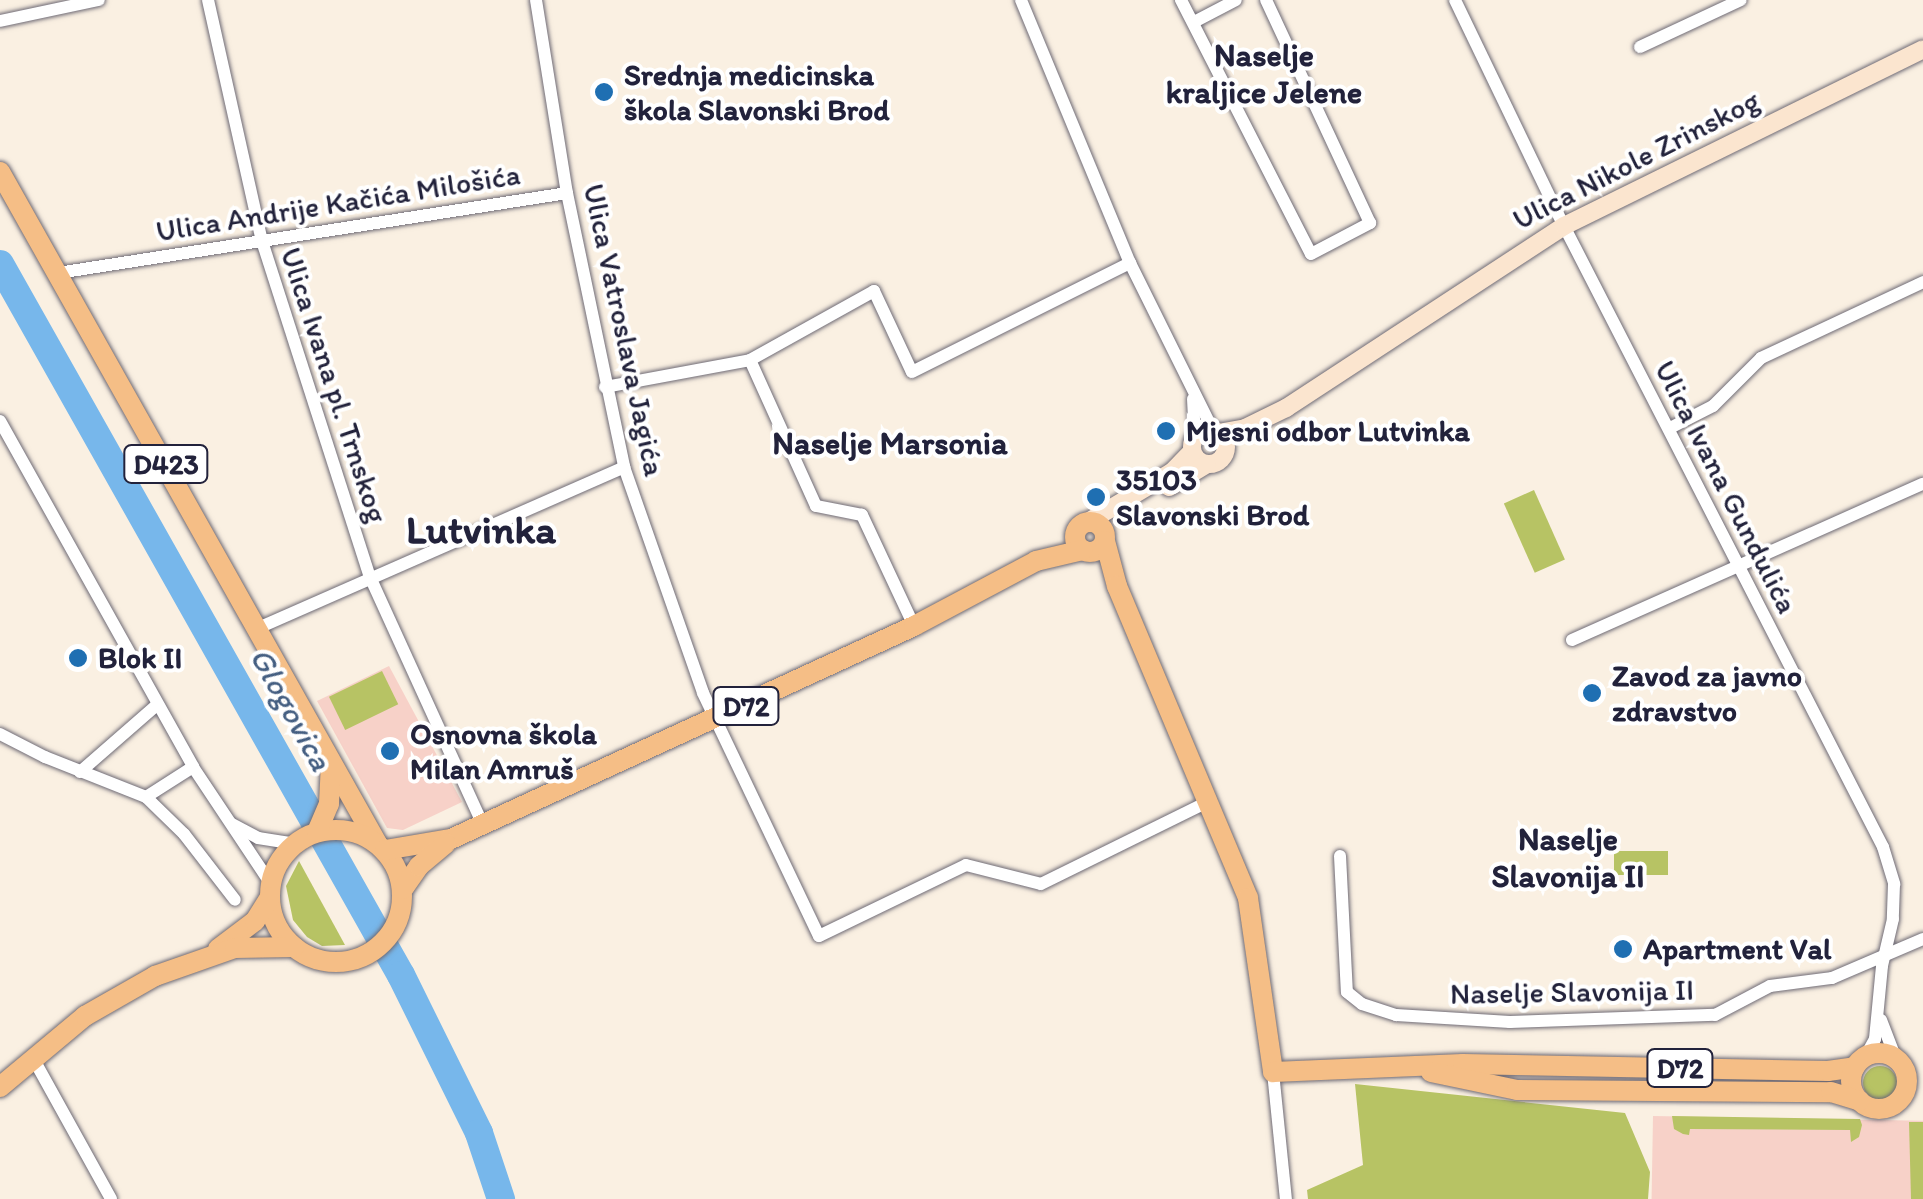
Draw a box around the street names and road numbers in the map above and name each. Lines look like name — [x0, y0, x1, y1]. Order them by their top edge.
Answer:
street label: Ulica Nikole Zrinskog — [1507, 82, 1765, 238]
street label: Ulica Andrije Kačića Milošića — [152, 156, 524, 250]
street label: Ulica Vatroslava Jagića — [576, 181, 672, 479]
street label: Ulica Ivana pl. Trnskog — [272, 242, 396, 528]
street label: Ulica Ivana Gundulića — [1646, 353, 1806, 621]
road number: D423 — [121, 441, 211, 487]
road number: D72 — [711, 683, 781, 729]
street label: Naselje Slavonija II — [1450, 972, 1694, 1012]
road number: D72 — [1645, 1045, 1715, 1091]

